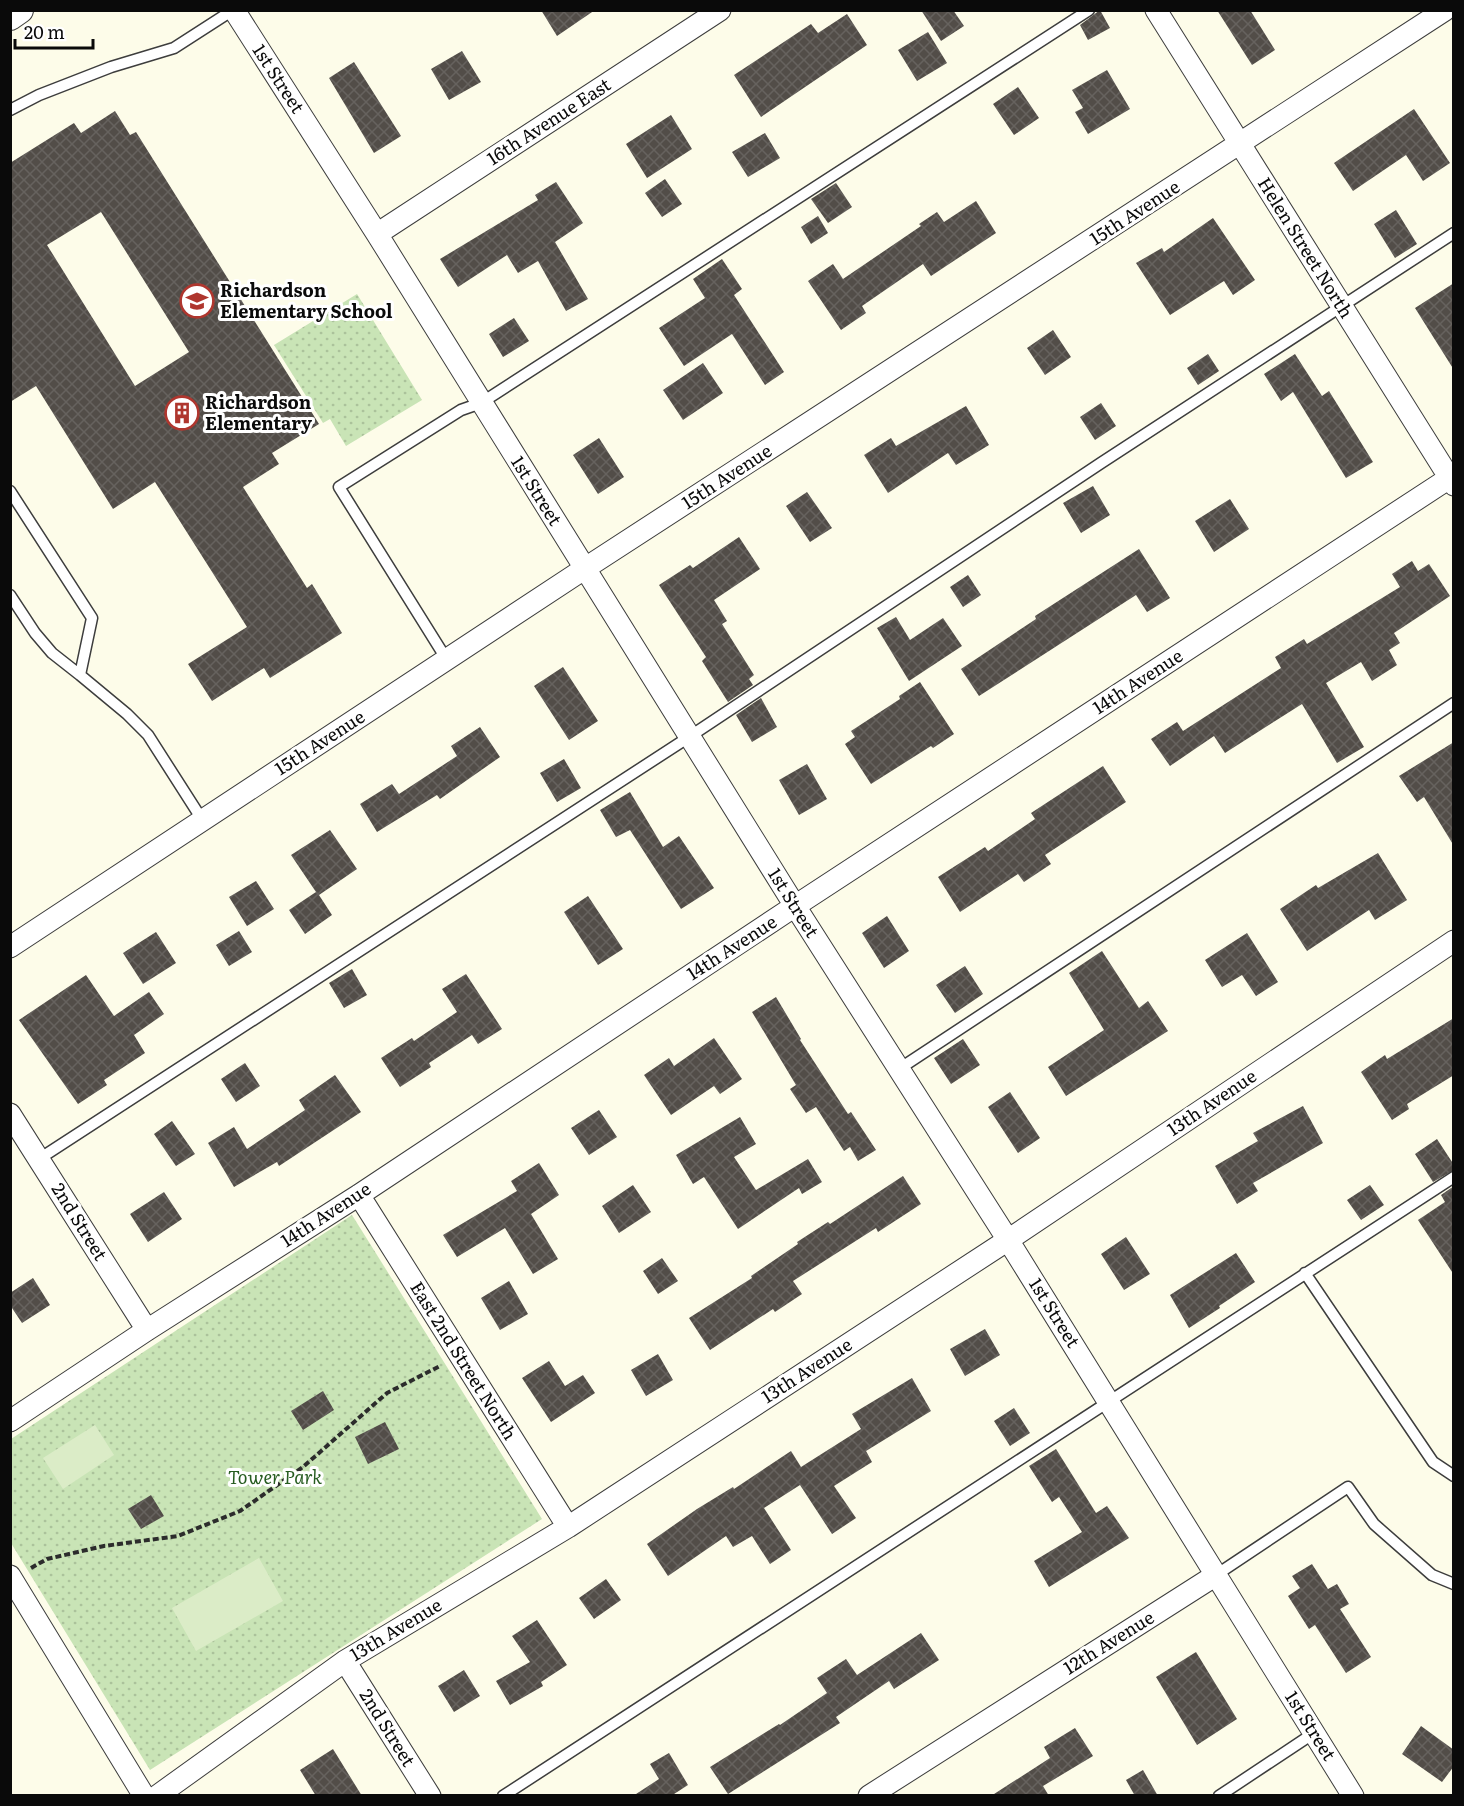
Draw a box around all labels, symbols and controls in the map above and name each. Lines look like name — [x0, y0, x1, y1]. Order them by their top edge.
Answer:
scale bar — [15, 12, 93, 50]
text: 20 m — [24, 18, 65, 45]
street label: 1st Street — [247, 38, 312, 119]
street label: 16th Avenue East — [481, 70, 616, 171]
street label: Helen Street North — [1252, 171, 1361, 323]
street label: 15th Avenue — [1084, 173, 1185, 251]
place label: Richardson Elementary School — [220, 276, 393, 324]
school or university icon: Richardson Elementary School — [179, 283, 215, 319]
place label: Richardson Elementary — [205, 388, 312, 436]
building icon: Richardson Elementary — [164, 395, 200, 431]
street label: 15th Avenue — [676, 437, 777, 515]
street label: 1st Street — [505, 450, 570, 531]
street label: 14th Avenue — [1087, 642, 1188, 720]
street label: 15th Avenue — [269, 703, 370, 781]
street label: 1st Street — [762, 862, 827, 943]
street label: 14th Avenue — [681, 908, 782, 986]
street label: 13th Avenue — [1161, 1062, 1261, 1142]
street label: 14th Avenue — [275, 1175, 376, 1253]
street label: 2nd Street — [46, 1177, 115, 1266]
street label: 1st Street — [1023, 1272, 1088, 1353]
street label: East 2nd Street North — [404, 1276, 524, 1445]
street label: 13th Avenue — [756, 1330, 857, 1409]
park label: Tower Park — [228, 1463, 322, 1490]
street label: 13th Avenue — [344, 1591, 446, 1667]
street label: 12th Avenue — [1058, 1603, 1159, 1680]
street label: 2nd Street — [354, 1683, 423, 1772]
street label: 1st Street — [1279, 1685, 1344, 1766]

